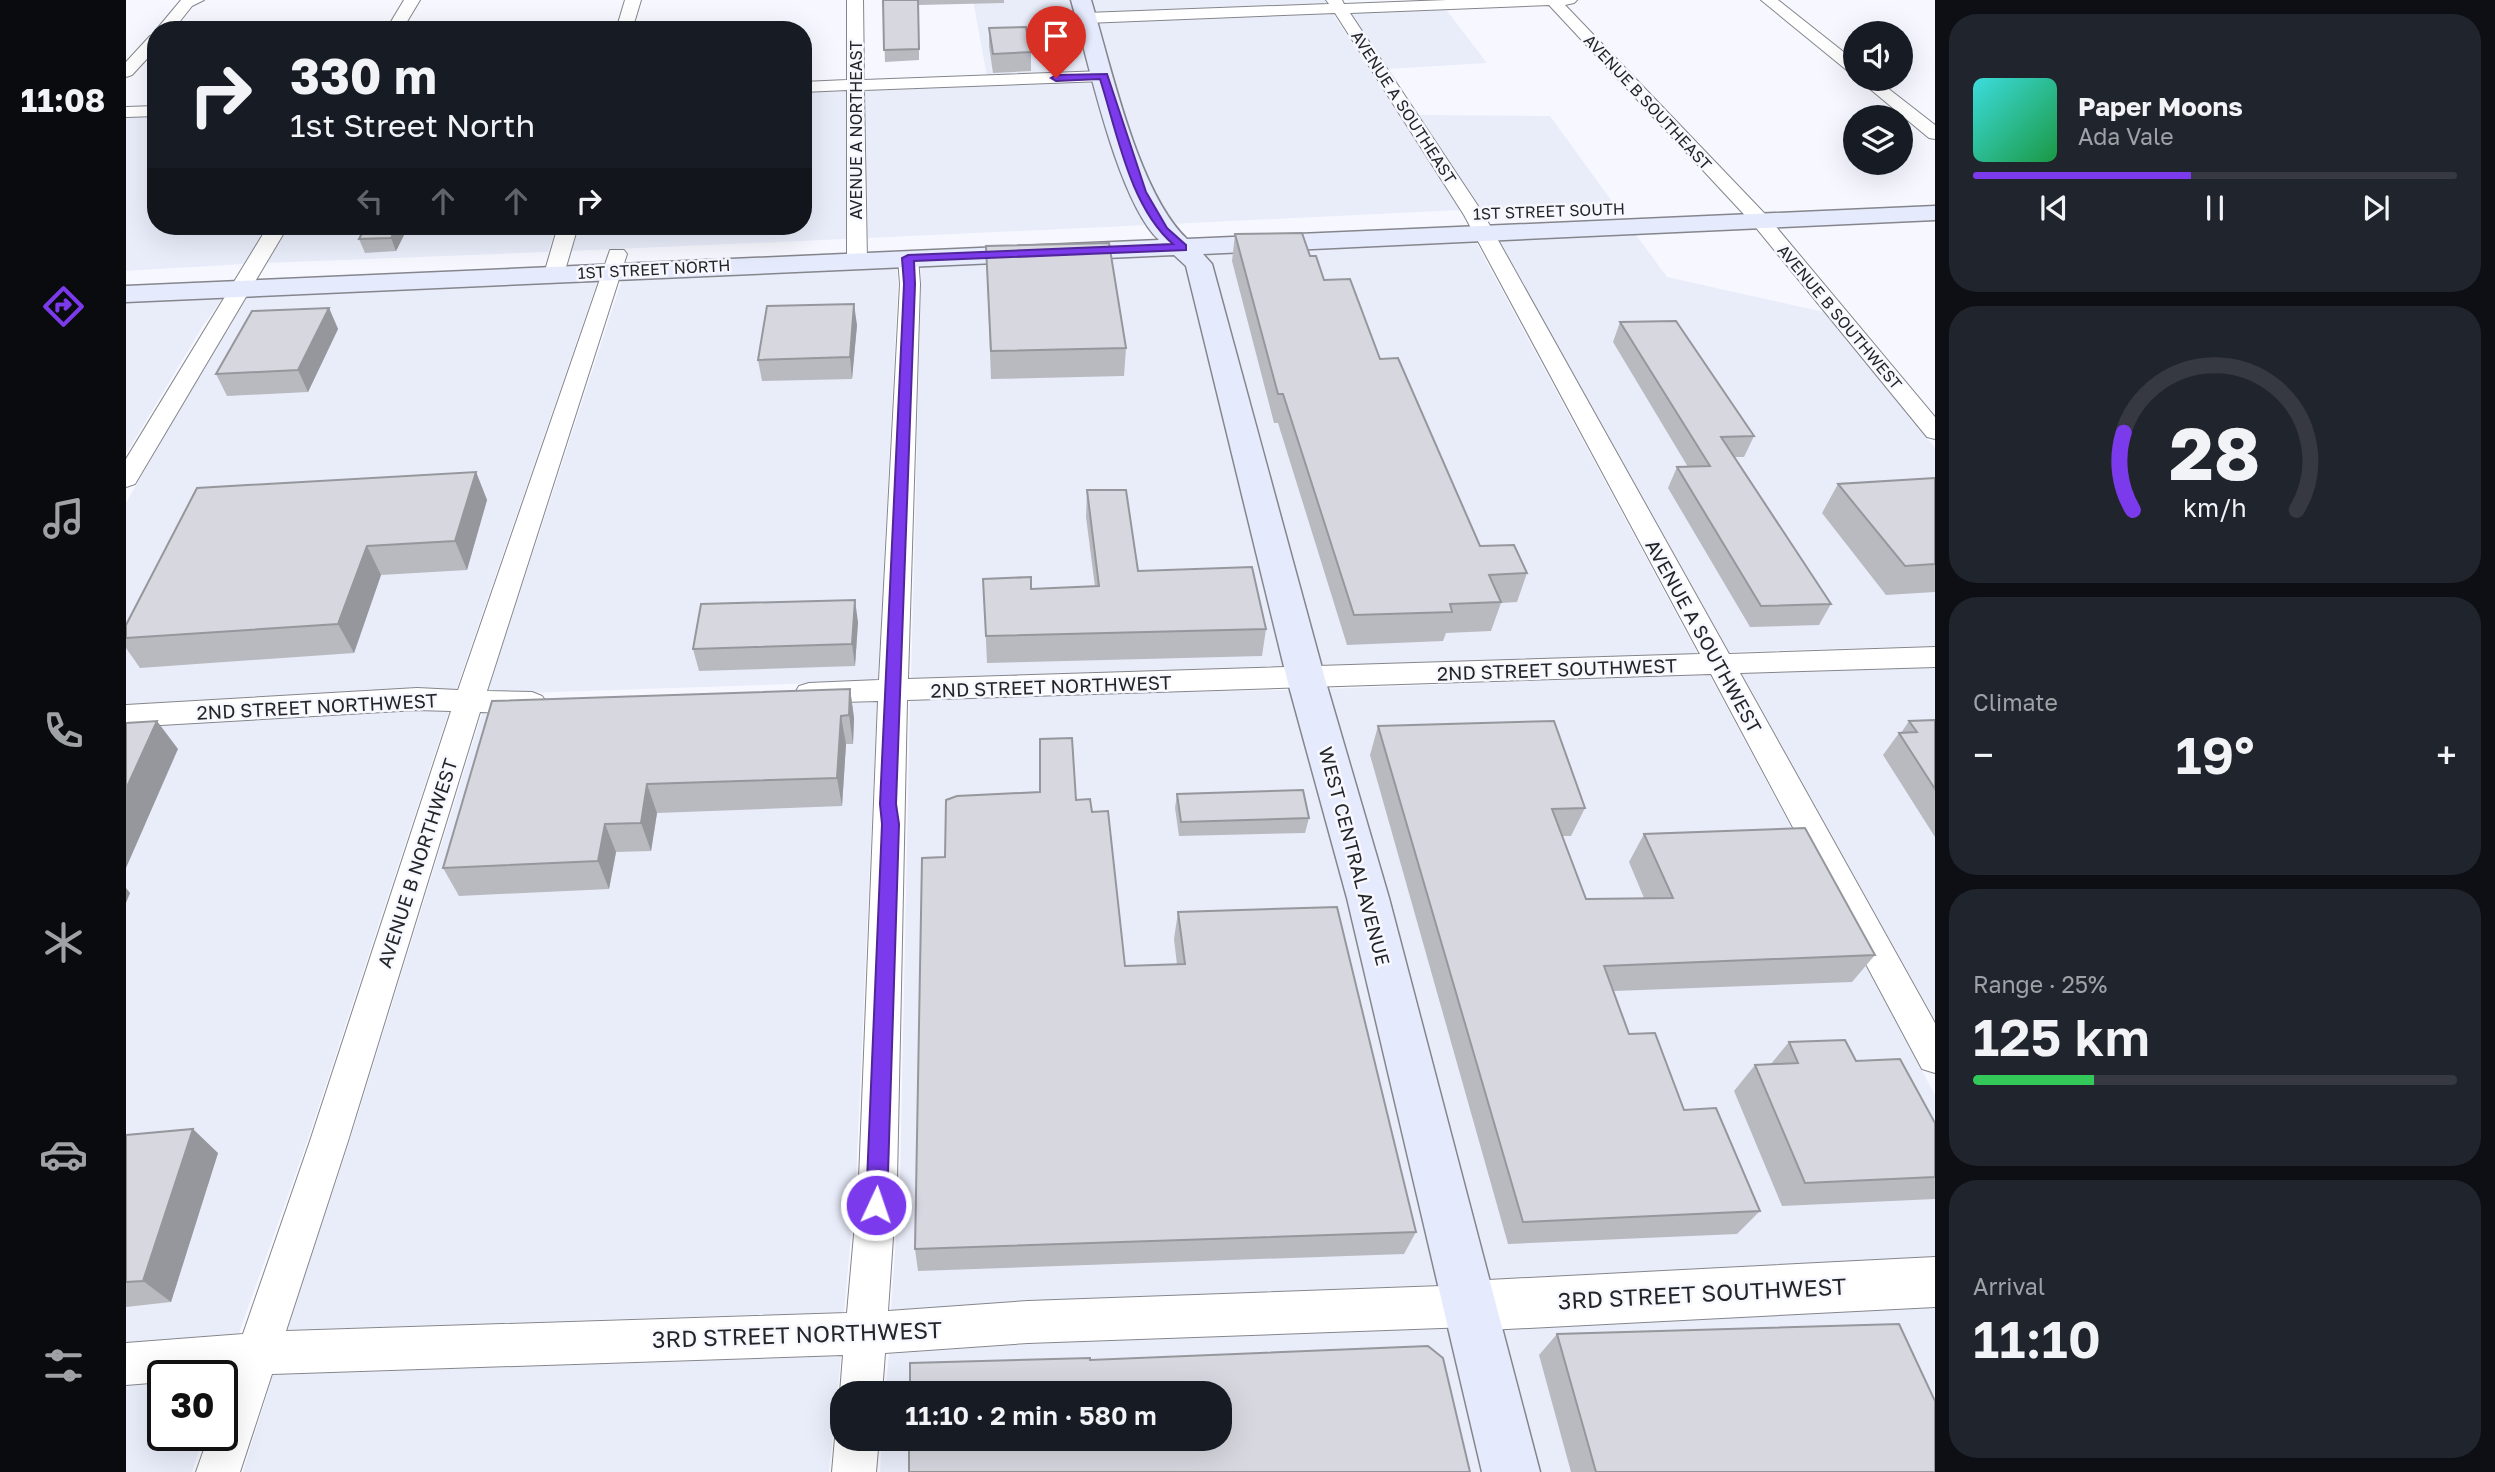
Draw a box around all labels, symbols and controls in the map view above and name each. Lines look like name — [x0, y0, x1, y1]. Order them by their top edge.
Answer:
pin — [1026, 6, 1086, 78]
icon: arrive — [1037, 17, 1075, 55]
map controls — [1843, 21, 1913, 175]
button: sound — [1843, 21, 1913, 91]
street label: AVENUE A SOUTHEAST — [1347, 27, 1461, 187]
street label: AVENUE B SOUTHEAST — [1580, 30, 1716, 174]
street label: AVENUE A NORTHEAST — [846, 40, 866, 220]
text: 330 m — [290, 46, 437, 105]
icon: right — [175, 49, 266, 140]
text: 11:08 — [21, 81, 105, 119]
text: Paper Moons — [2078, 91, 2243, 122]
button: layers — [1843, 105, 1913, 175]
text: 1st Street North — [290, 106, 535, 144]
text: Ada Vale — [2078, 122, 2174, 150]
icon: left — [351, 182, 389, 220]
icon: ahead — [424, 182, 462, 220]
icon: ahead — [497, 182, 535, 220]
icon: right — [570, 182, 608, 220]
icon: previous — [2035, 189, 2073, 227]
icon: pause — [2196, 189, 2234, 227]
icon: next — [2357, 189, 2395, 227]
street label: 1ST STREET SOUTH — [1473, 198, 1625, 224]
street label: AVENUE B SOUTHWEST — [1774, 240, 1907, 394]
street label: 1ST STREET NORTH — [577, 255, 731, 283]
icon: directions — [39, 282, 88, 331]
text: 28 — [2170, 410, 2261, 497]
text: km/h — [2183, 492, 2247, 523]
icon: music — [39, 494, 88, 543]
street label: AVENUE A SOUTHWEST — [1641, 535, 1767, 737]
street label: 2ND STREET SOUTHWEST — [1437, 653, 1678, 685]
street label: 2ND STREET NORTHWEST — [930, 670, 1172, 702]
street label: 2ND STREET NORTHWEST — [196, 688, 438, 724]
text: Climate — [1973, 688, 2058, 716]
icon: phone — [39, 706, 88, 755]
text: 19° — [2176, 723, 2254, 785]
text: − — [1973, 732, 1994, 777]
text: + — [2436, 732, 2457, 777]
street label: WEST CENTRAL AVENUE — [1315, 744, 1395, 968]
street label: AVENUE B NORTHWEST — [372, 755, 462, 970]
icon: climate — [39, 918, 88, 967]
text: Range · 25% — [1973, 970, 2107, 998]
text: 125 km — [1973, 1005, 2150, 1067]
icon: car — [39, 1130, 88, 1179]
position arrow — [839, 1168, 913, 1242]
street label: 3RD STREET SOUTHWEST — [1557, 1271, 1847, 1315]
text: Arrival — [1973, 1272, 2045, 1300]
text: 11:10 — [1973, 1307, 2101, 1369]
street label: 3RD STREET NORTHWEST — [652, 1315, 942, 1353]
icon: filters — [39, 1341, 88, 1390]
speed limit sign: 30 — [147, 1360, 238, 1451]
text: 11:10 · 2 min · 580 m — [905, 1400, 1157, 1431]

